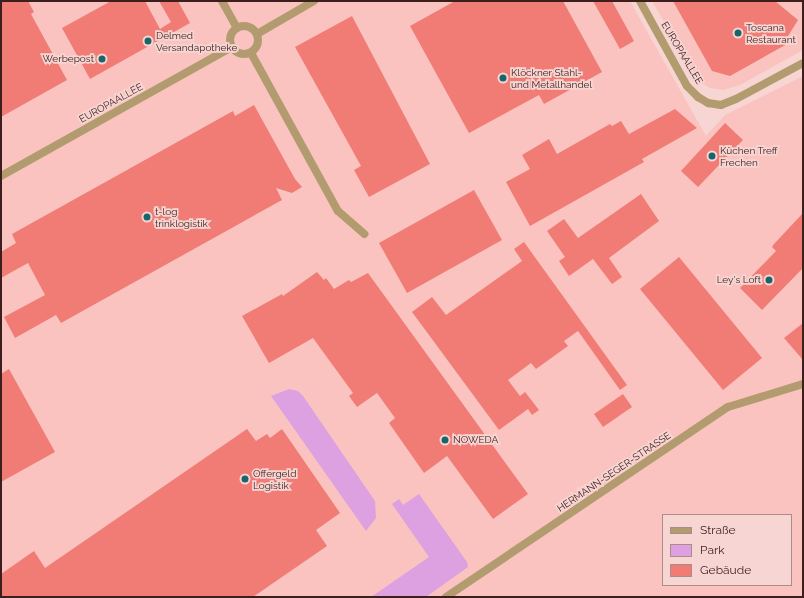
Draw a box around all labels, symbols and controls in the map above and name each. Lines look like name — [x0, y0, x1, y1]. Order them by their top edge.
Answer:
street label: EUROPAALLEE — [659, 20, 705, 86]
place label: Toscana Restaurant — [746, 21, 796, 44]
marker: Toscana Restaurant — [733, 28, 743, 38]
place label: Delmed Versandapotheke — [156, 29, 237, 52]
marker: Delmed Versandapotheke — [143, 36, 153, 46]
place label: Werbepost — [42, 53, 94, 65]
marker: Werbepost — [97, 54, 107, 64]
place label: Klöckner Stahl- und Metallhandel — [511, 66, 592, 90]
marker: Klöckner Stahl- und Metallhandel — [498, 73, 508, 83]
street label: EUROPAALLEE — [77, 81, 145, 125]
place label: Küchen Treff Frechen — [720, 144, 778, 168]
marker: Küchen Treff Frechen — [707, 151, 717, 161]
place label: t-log trinklogistik — [155, 205, 208, 228]
marker: t-log trinklogistik — [142, 212, 152, 222]
place label: Ley's Loft — [717, 274, 761, 286]
marker: Ley's Loft — [764, 275, 774, 285]
street label: HERMANN-SEGER-STRASSE — [555, 429, 673, 515]
place label: NOWEDA — [453, 434, 498, 446]
marker: NOWEDA — [440, 435, 450, 445]
place label: Offergeld Logistik — [253, 467, 296, 490]
marker: Offergeld Logistik — [240, 474, 250, 484]
legend — [662, 514, 792, 586]
text: Straße — [700, 523, 736, 537]
text: Park — [700, 543, 725, 557]
text: Gebäude — [700, 563, 751, 577]

